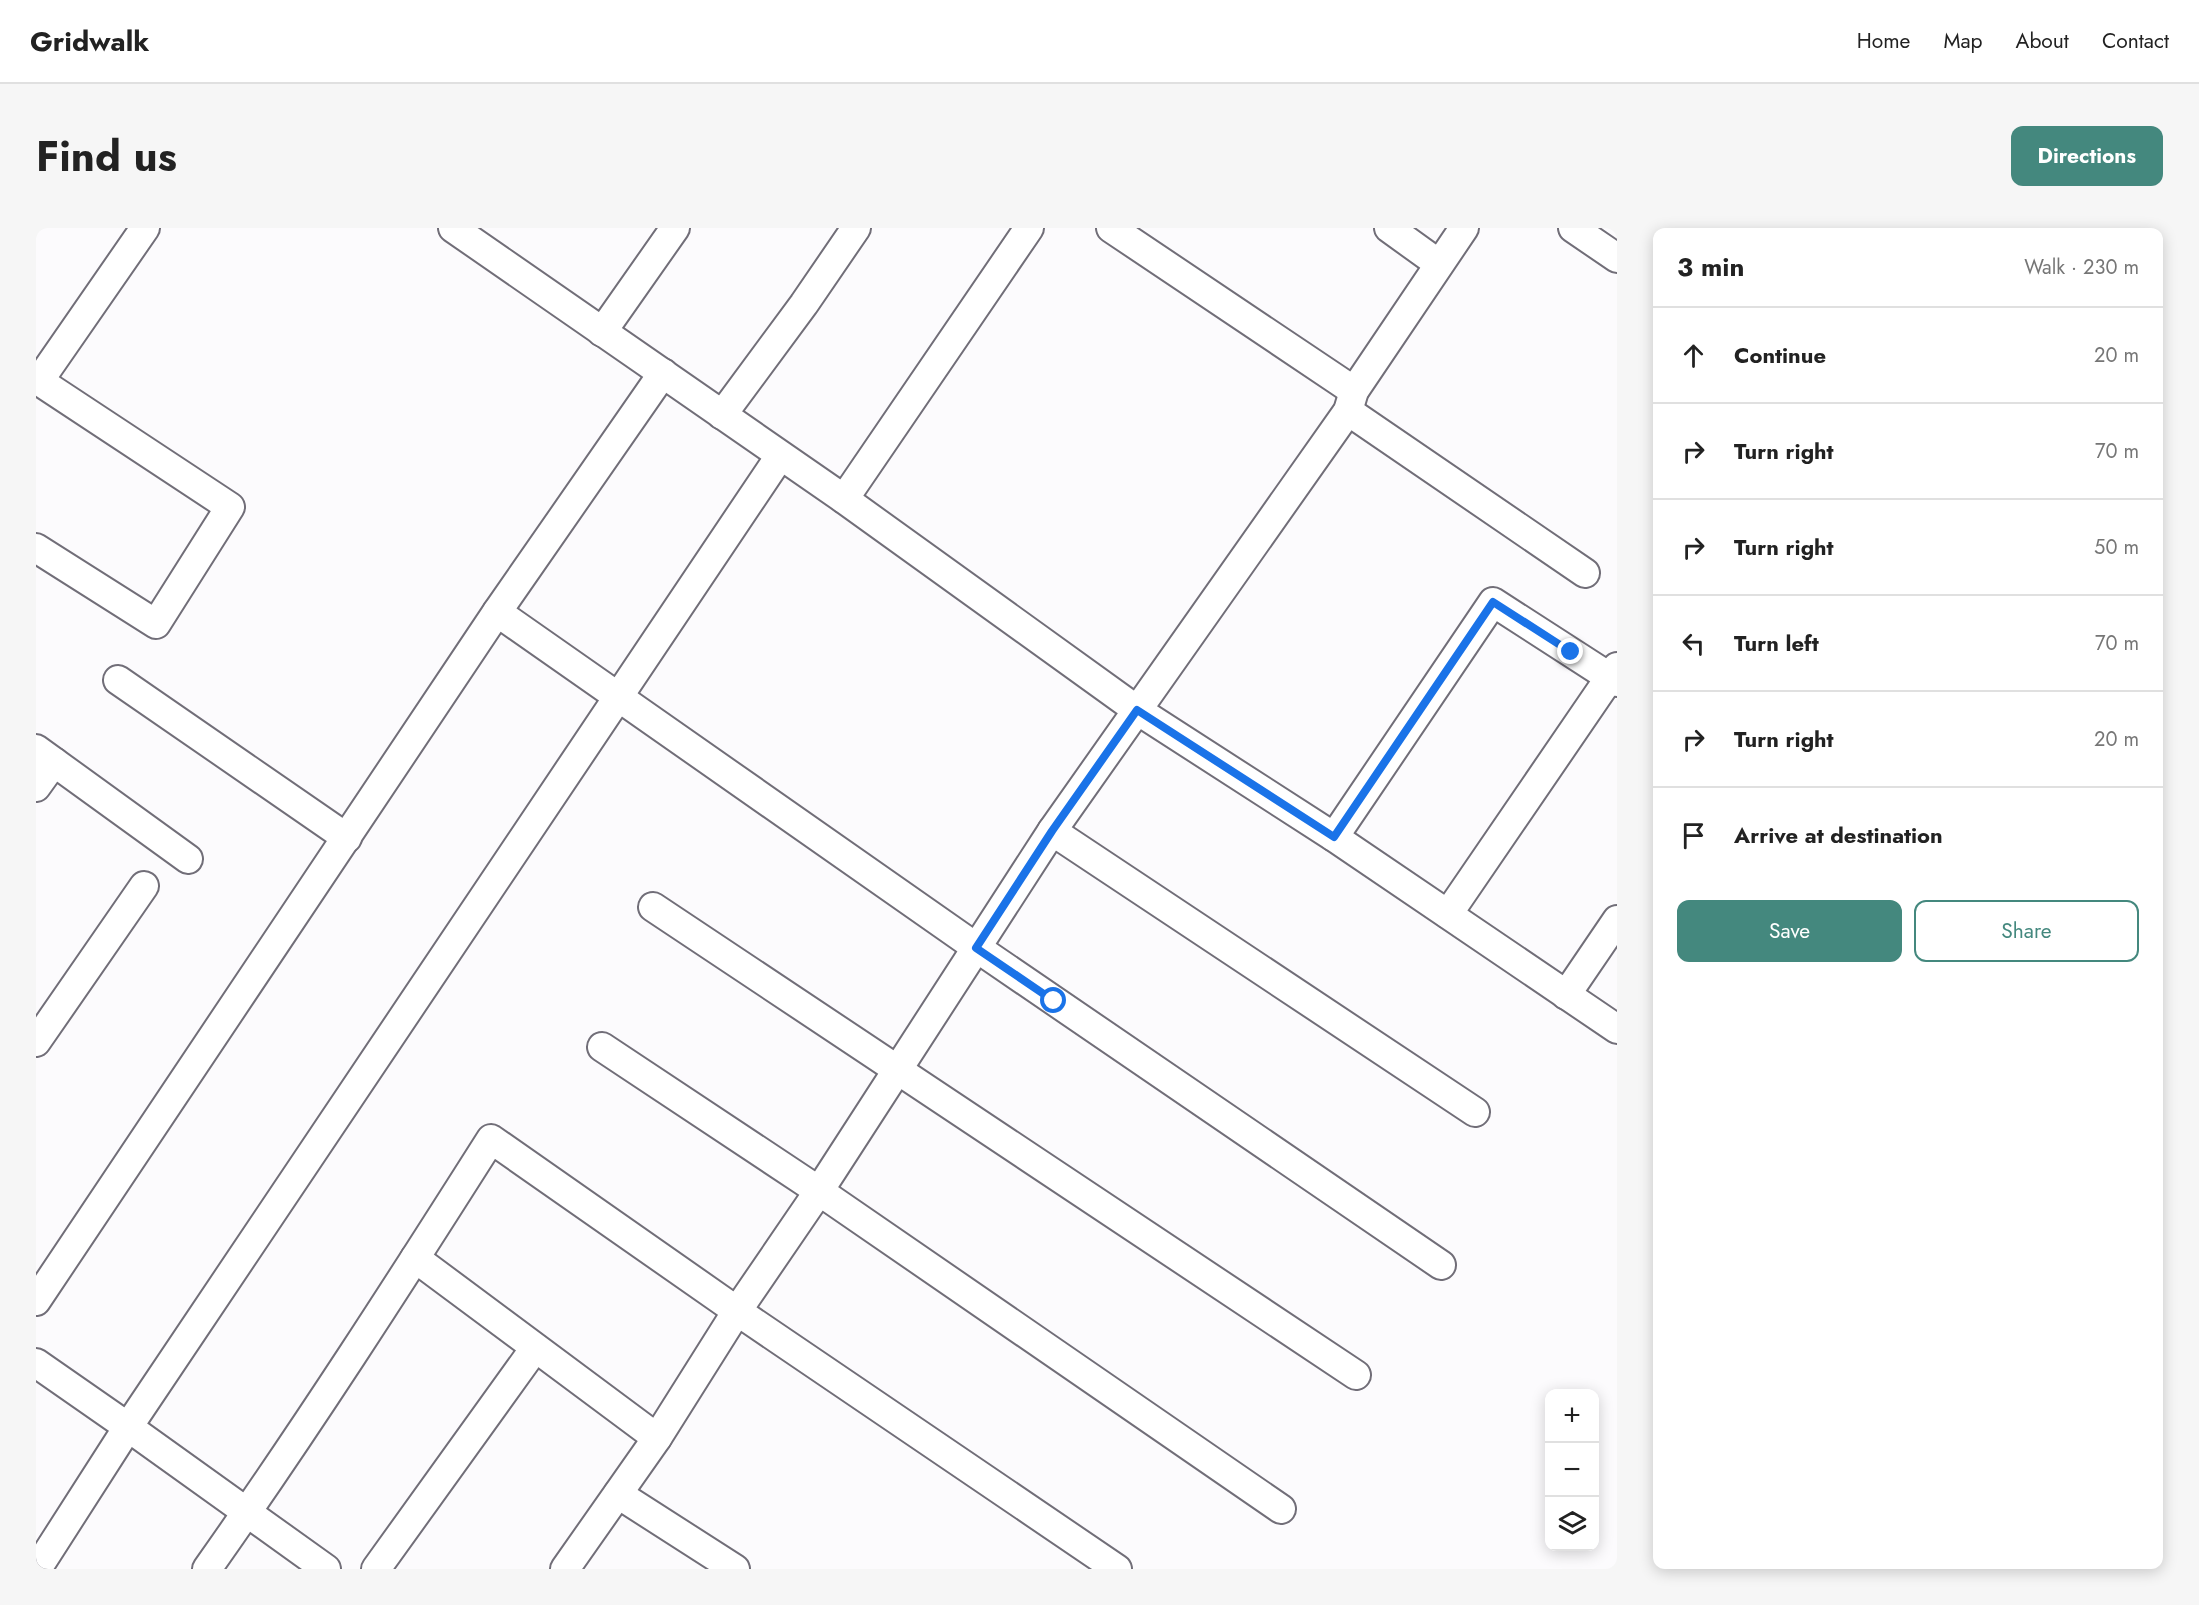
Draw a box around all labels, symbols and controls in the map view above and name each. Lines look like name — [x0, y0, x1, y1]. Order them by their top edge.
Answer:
text: Gridwalk — [30, 21, 149, 62]
text: Home — [1857, 26, 1910, 56]
text: Map — [1943, 26, 1983, 56]
text: About — [2016, 26, 2069, 56]
text: Contact — [2102, 26, 2169, 56]
text: Find us — [36, 126, 177, 187]
button: Directions — [2011, 126, 2163, 186]
text: 3 min — [1677, 248, 1744, 286]
text: Walk · 230 m — [2024, 253, 2139, 282]
icon: ahead — [1677, 339, 1710, 372]
text: Continue — [1734, 339, 1826, 371]
text: 20 m — [2094, 341, 2139, 370]
icon: right — [1677, 435, 1710, 468]
text: Turn right — [1734, 435, 1834, 467]
text: 70 m — [2095, 437, 2139, 466]
icon: right — [1677, 531, 1710, 564]
text: Turn right — [1734, 531, 1834, 563]
text: 50 m — [2094, 533, 2139, 562]
icon: left — [1677, 627, 1710, 660]
text: Turn left — [1734, 627, 1819, 659]
text: 70 m — [2095, 629, 2139, 658]
route end — [1557, 638, 1583, 664]
icon: right — [1677, 723, 1710, 756]
text: Turn right — [1734, 723, 1834, 755]
text: 20 m — [2094, 725, 2139, 754]
icon: arrive — [1677, 819, 1710, 852]
text: Arrive at destination — [1734, 819, 1943, 851]
button: Save — [1677, 900, 1902, 962]
button: Share — [1914, 900, 2139, 962]
route start — [1040, 987, 1066, 1013]
map controls — [1545, 1389, 1599, 1551]
button: + — [1545, 1389, 1599, 1443]
button: − — [1545, 1443, 1599, 1497]
button: layers — [1545, 1497, 1599, 1551]

